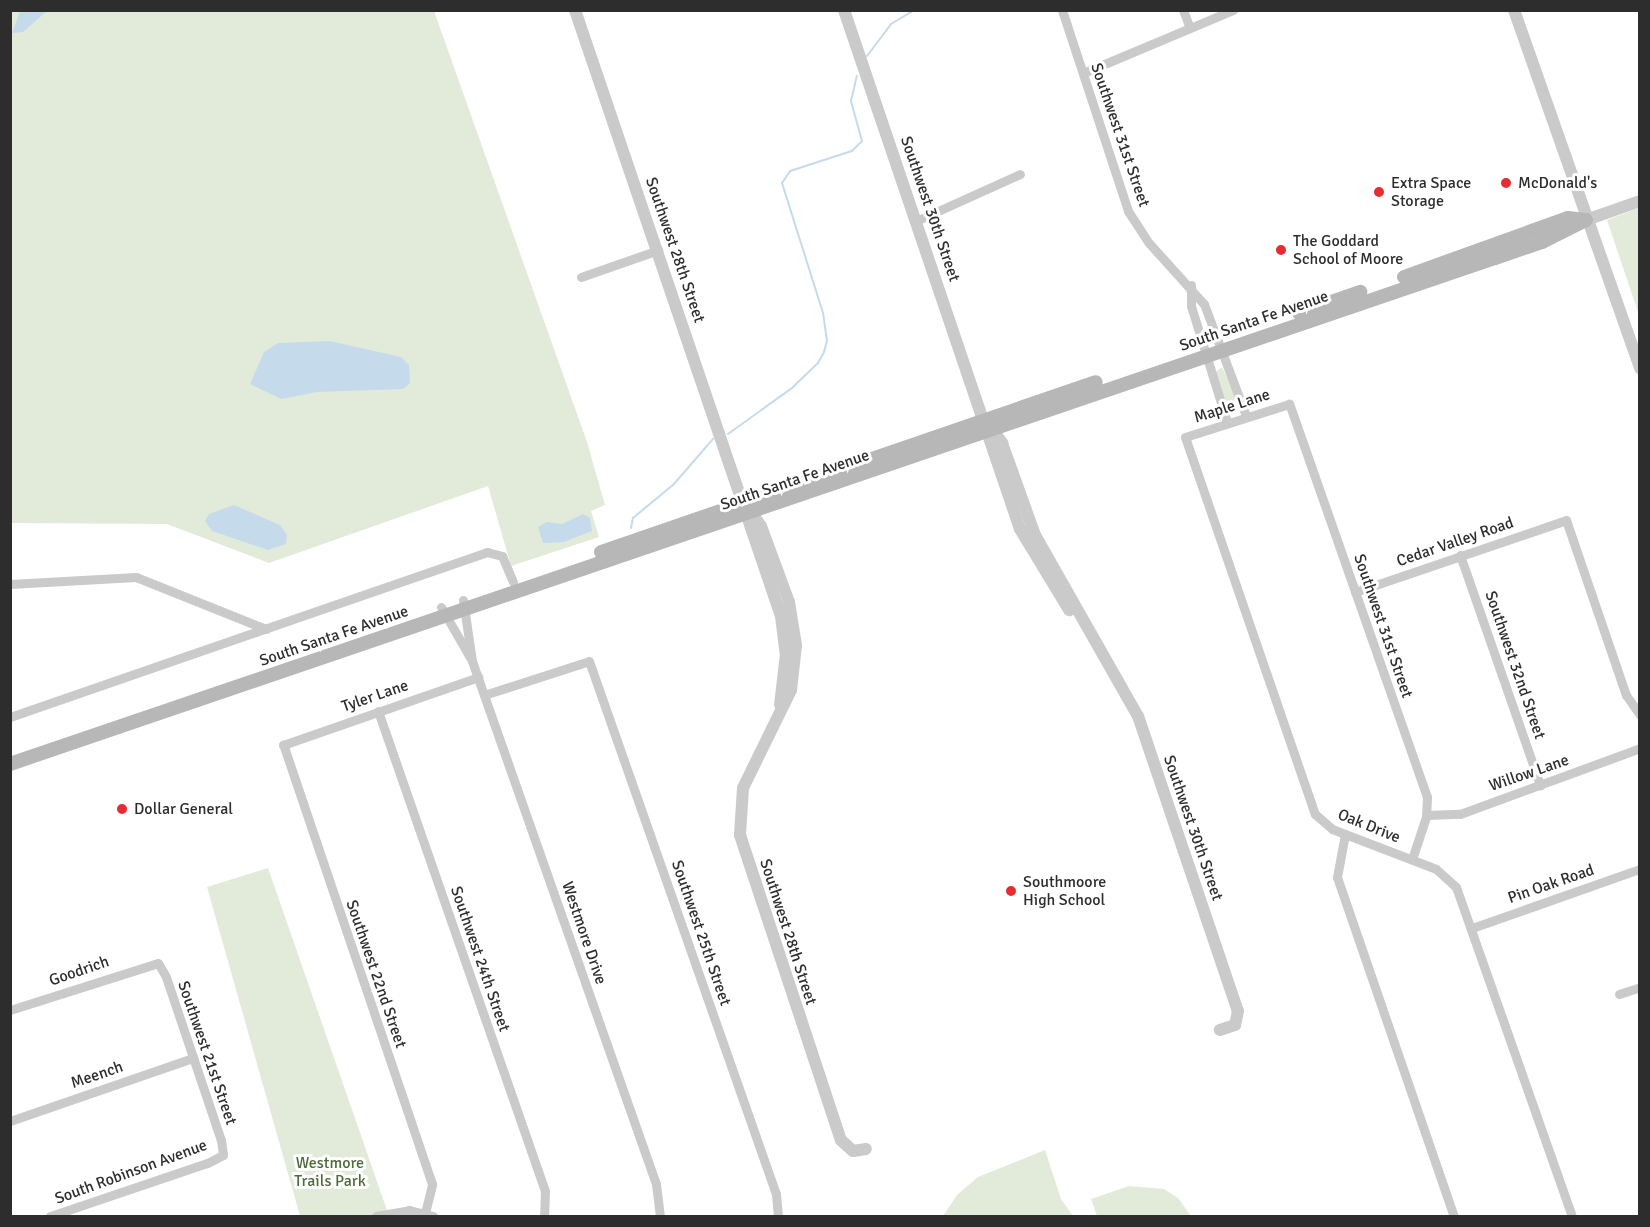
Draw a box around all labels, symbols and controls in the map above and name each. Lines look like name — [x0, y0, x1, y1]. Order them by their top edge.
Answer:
street label: Southwest 31st Street — [1086, 61, 1154, 209]
street label: Southwest 30th Street — [896, 134, 964, 284]
place label: Extra Space Storage — [1391, 173, 1471, 211]
place label: McDonald's — [1518, 173, 1597, 193]
street label: Southwest 28th Street — [641, 175, 709, 325]
marker: McDonald's — [1499, 176, 1513, 190]
marker: Extra Space Storage — [1372, 185, 1386, 199]
place label: The Goddard School of Moore — [1293, 231, 1403, 269]
marker: The Goddard School of Moore — [1274, 243, 1288, 257]
street label: South Santa Fe Avenue — [1177, 286, 1331, 356]
street label: Maple Lane — [1192, 385, 1272, 427]
street label: South Santa Fe Avenue — [718, 445, 872, 515]
street label: Cedar Valley Road — [1394, 513, 1516, 571]
street label: Southwest 31st Street — [1349, 552, 1417, 700]
street label: Southwest 32nd Street — [1481, 589, 1549, 741]
street label: South Santa Fe Avenue — [257, 601, 411, 671]
street label: Tyler Lane — [339, 676, 411, 716]
street label: Willow Lane — [1487, 750, 1571, 796]
street label: Southwest 30th Street — [1159, 753, 1227, 903]
place label: Dollar General — [134, 799, 233, 819]
marker: Dollar General — [115, 802, 129, 816]
street label: Oak Drive — [1335, 805, 1403, 847]
street label: Southwest 28th Street — [755, 857, 821, 1007]
street label: Southwest 25th Street — [667, 858, 735, 1008]
street label: Pin Oak Road — [1505, 860, 1597, 908]
place label: Southmoore High School — [1023, 872, 1106, 910]
street label: Westmore Drive — [557, 879, 611, 987]
street label: Southwest 24th Street — [446, 884, 514, 1034]
marker: Southmoore High School — [1004, 884, 1018, 898]
street label: Southwest 22nd Street — [342, 898, 410, 1050]
street label: Goodrich — [46, 952, 112, 990]
street label: Southwest 21st Street — [173, 979, 241, 1127]
street label: Meench — [68, 1057, 126, 1093]
street label: South Robinson Avenue — [52, 1136, 210, 1208]
park label: Westmore Trails Park — [294, 1153, 366, 1191]

